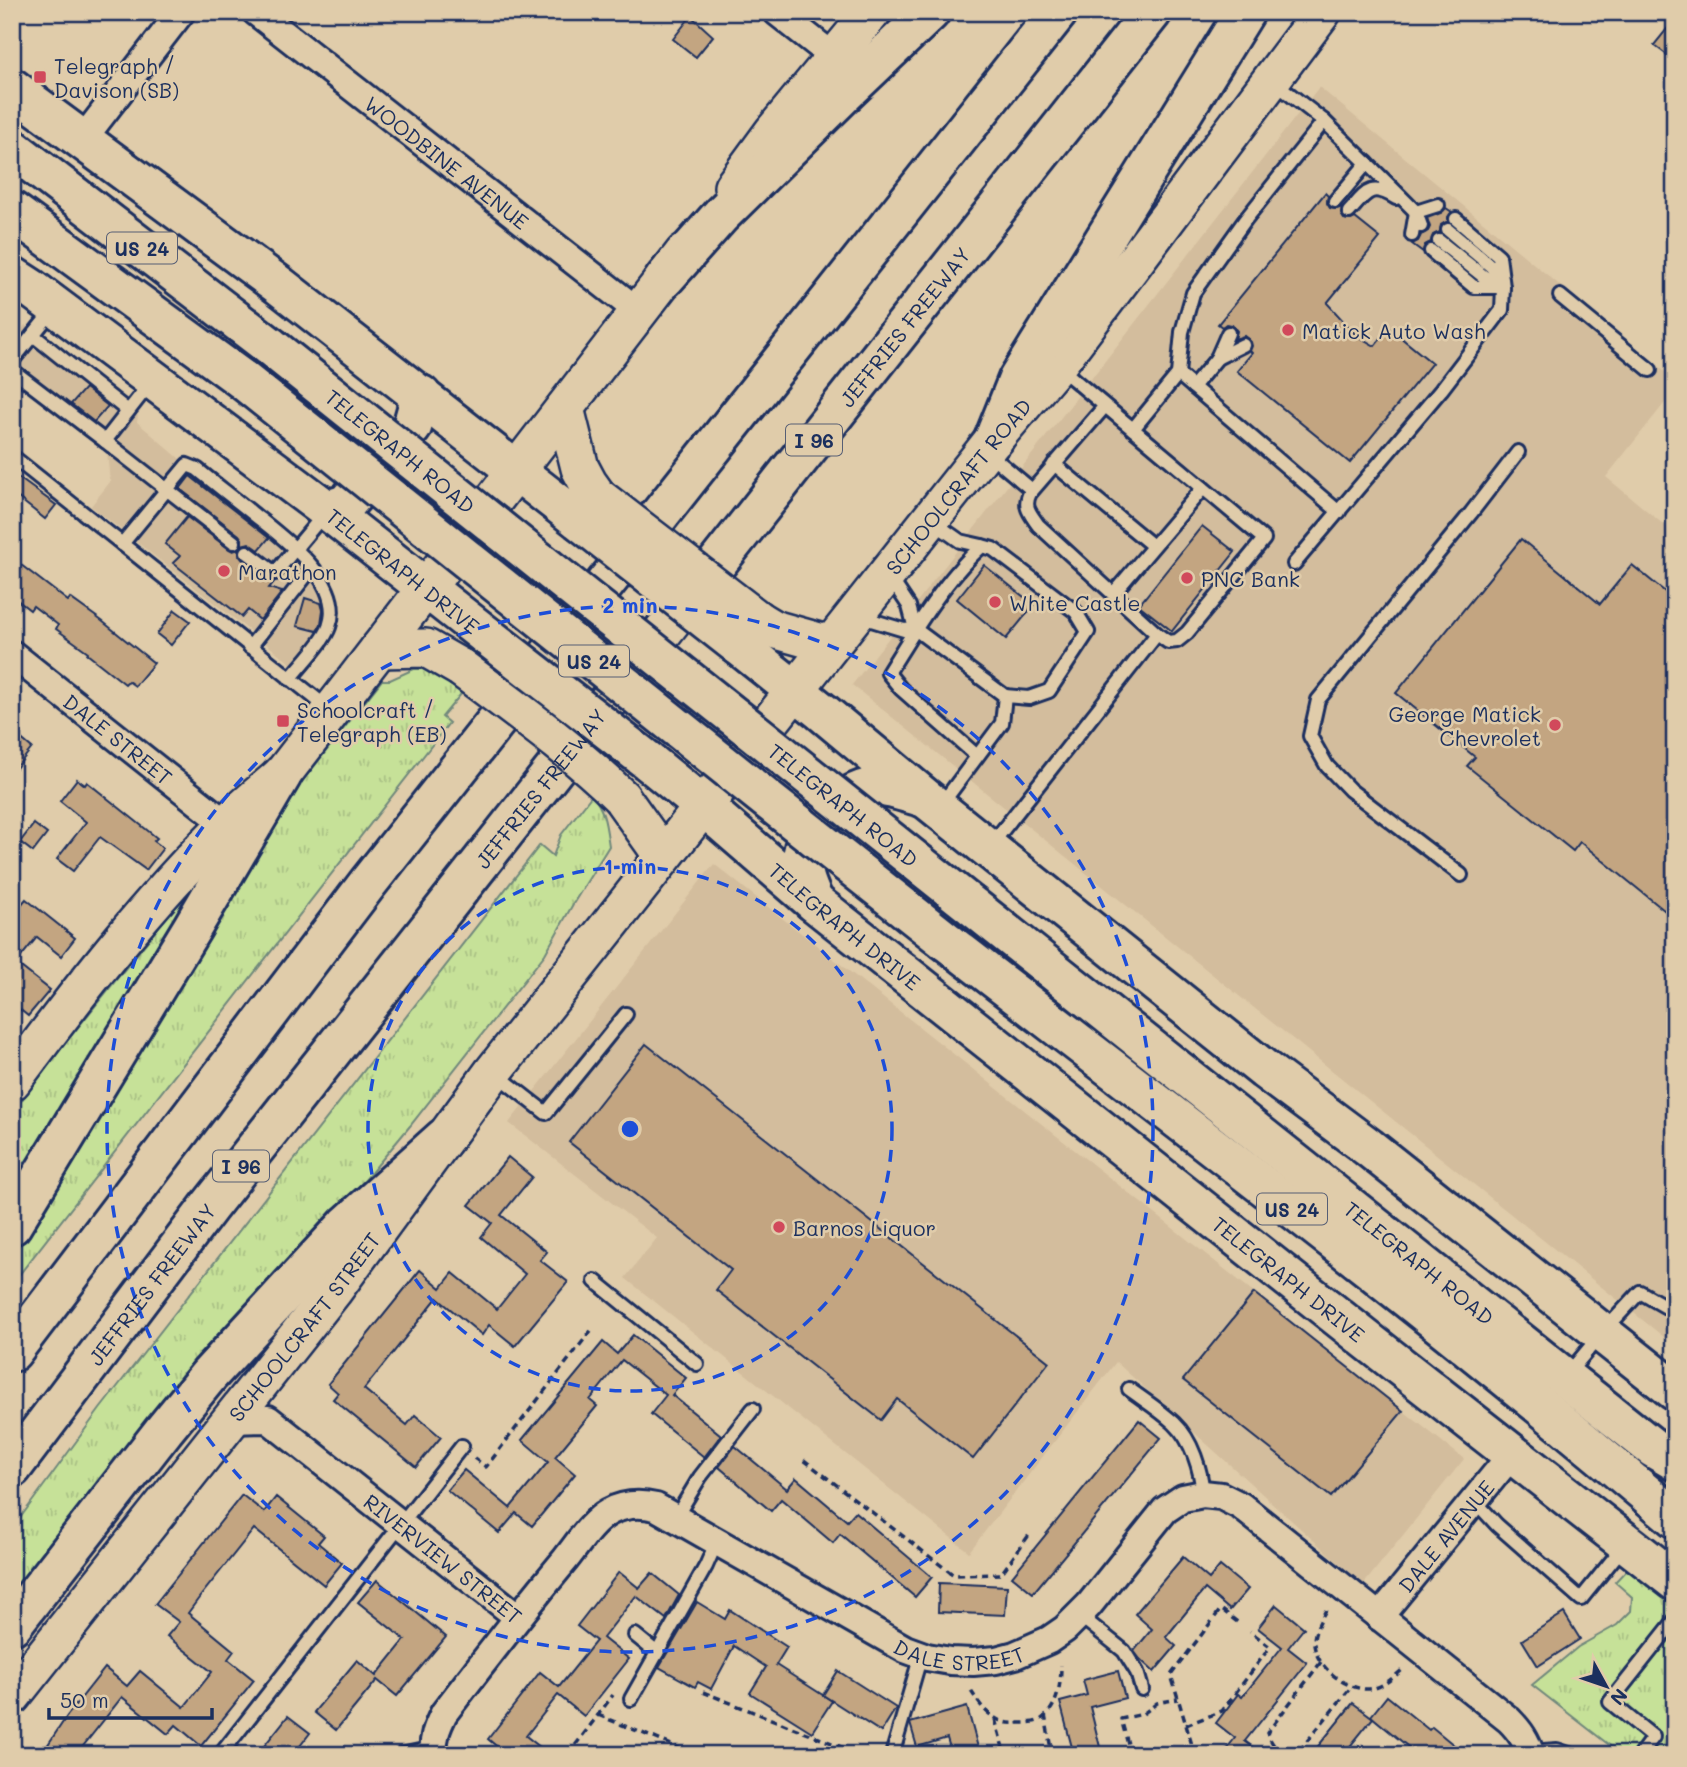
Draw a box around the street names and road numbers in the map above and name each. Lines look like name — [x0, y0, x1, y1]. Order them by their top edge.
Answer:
street label: WOODBINE AVENUE — [360, 89, 535, 235]
road number: US 24 — [107, 232, 177, 264]
street label: JEFFRIES FREEWAY — [833, 241, 975, 412]
street label: TELEGRAPH ROAD — [320, 383, 481, 519]
street label: SCHOOLCRAFT ROAD — [879, 392, 1037, 580]
road number: I 96 — [786, 424, 842, 456]
street label: TELEGRAPH DRIVE — [322, 502, 486, 639]
road number: US 24 — [559, 646, 629, 676]
street label: DALE STREET — [59, 687, 178, 790]
street label: JEFFRIES FREEWAY — [468, 702, 611, 873]
street label: TELEGRAPH ROAD — [763, 737, 924, 872]
street label: TELEGRAPH DRIVE — [764, 856, 927, 995]
road number: I 96 — [213, 1150, 269, 1182]
road number: US 24 — [1257, 1194, 1327, 1224]
street label: TELEGRAPH ROAD — [1339, 1194, 1500, 1330]
street label: JEFFRIES FREEWAY — [81, 1197, 221, 1370]
street label: TELEGRAPH DRIVE — [1207, 1210, 1371, 1347]
street label: SCHOOLCRAFT STREET — [222, 1226, 385, 1426]
street label: DALE AVENUE — [1392, 1474, 1499, 1597]
street label: RIVERVIEW STREET — [359, 1487, 528, 1629]
street label: DALE STREET — [889, 1632, 1029, 1676]

